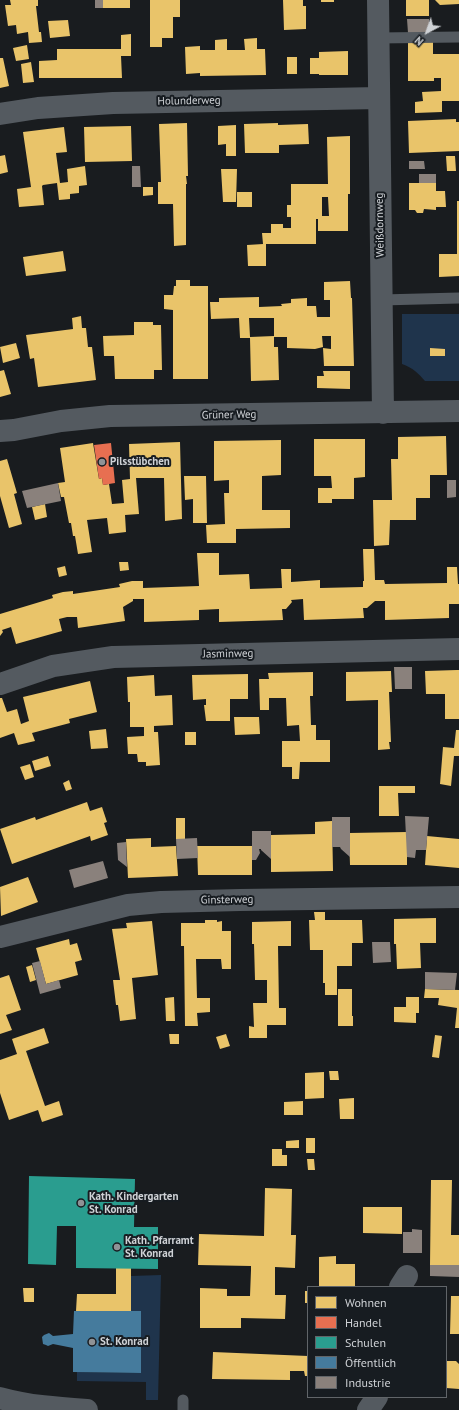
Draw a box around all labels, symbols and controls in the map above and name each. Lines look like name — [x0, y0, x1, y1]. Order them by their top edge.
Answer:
north arrow — [407, 12, 447, 52]
text: N — [412, 33, 426, 49]
street label: Holunderweg — [157, 94, 221, 108]
street label: Weißdornweg — [373, 193, 387, 257]
street label: Grüner Weg — [202, 408, 256, 422]
place label: Pilsstübchen — [110, 455, 170, 469]
marker: Pilsstübchen — [97, 457, 107, 467]
street label: Jasminweg — [203, 647, 253, 661]
street label: Ginsterweg — [201, 893, 253, 907]
place label: Kath. Kindergarten St. Konrad — [89, 1190, 178, 1216]
marker: Kath. Kindergarten St. Konrad — [76, 1198, 86, 1208]
place label: Kath. Pfarramt St. Konrad — [125, 1234, 194, 1260]
marker: Kath. Pfarramt St. Konrad — [112, 1242, 122, 1252]
legend — [307, 1286, 447, 1398]
text: Wohnen — [345, 1295, 387, 1310]
text: Handel — [345, 1315, 382, 1330]
place label: St. Konrad — [100, 1335, 149, 1349]
text: Schulen — [345, 1335, 386, 1350]
marker: St. Konrad — [87, 1337, 97, 1347]
text: Öffentlich — [345, 1355, 396, 1370]
text: Industrie — [345, 1375, 391, 1390]

